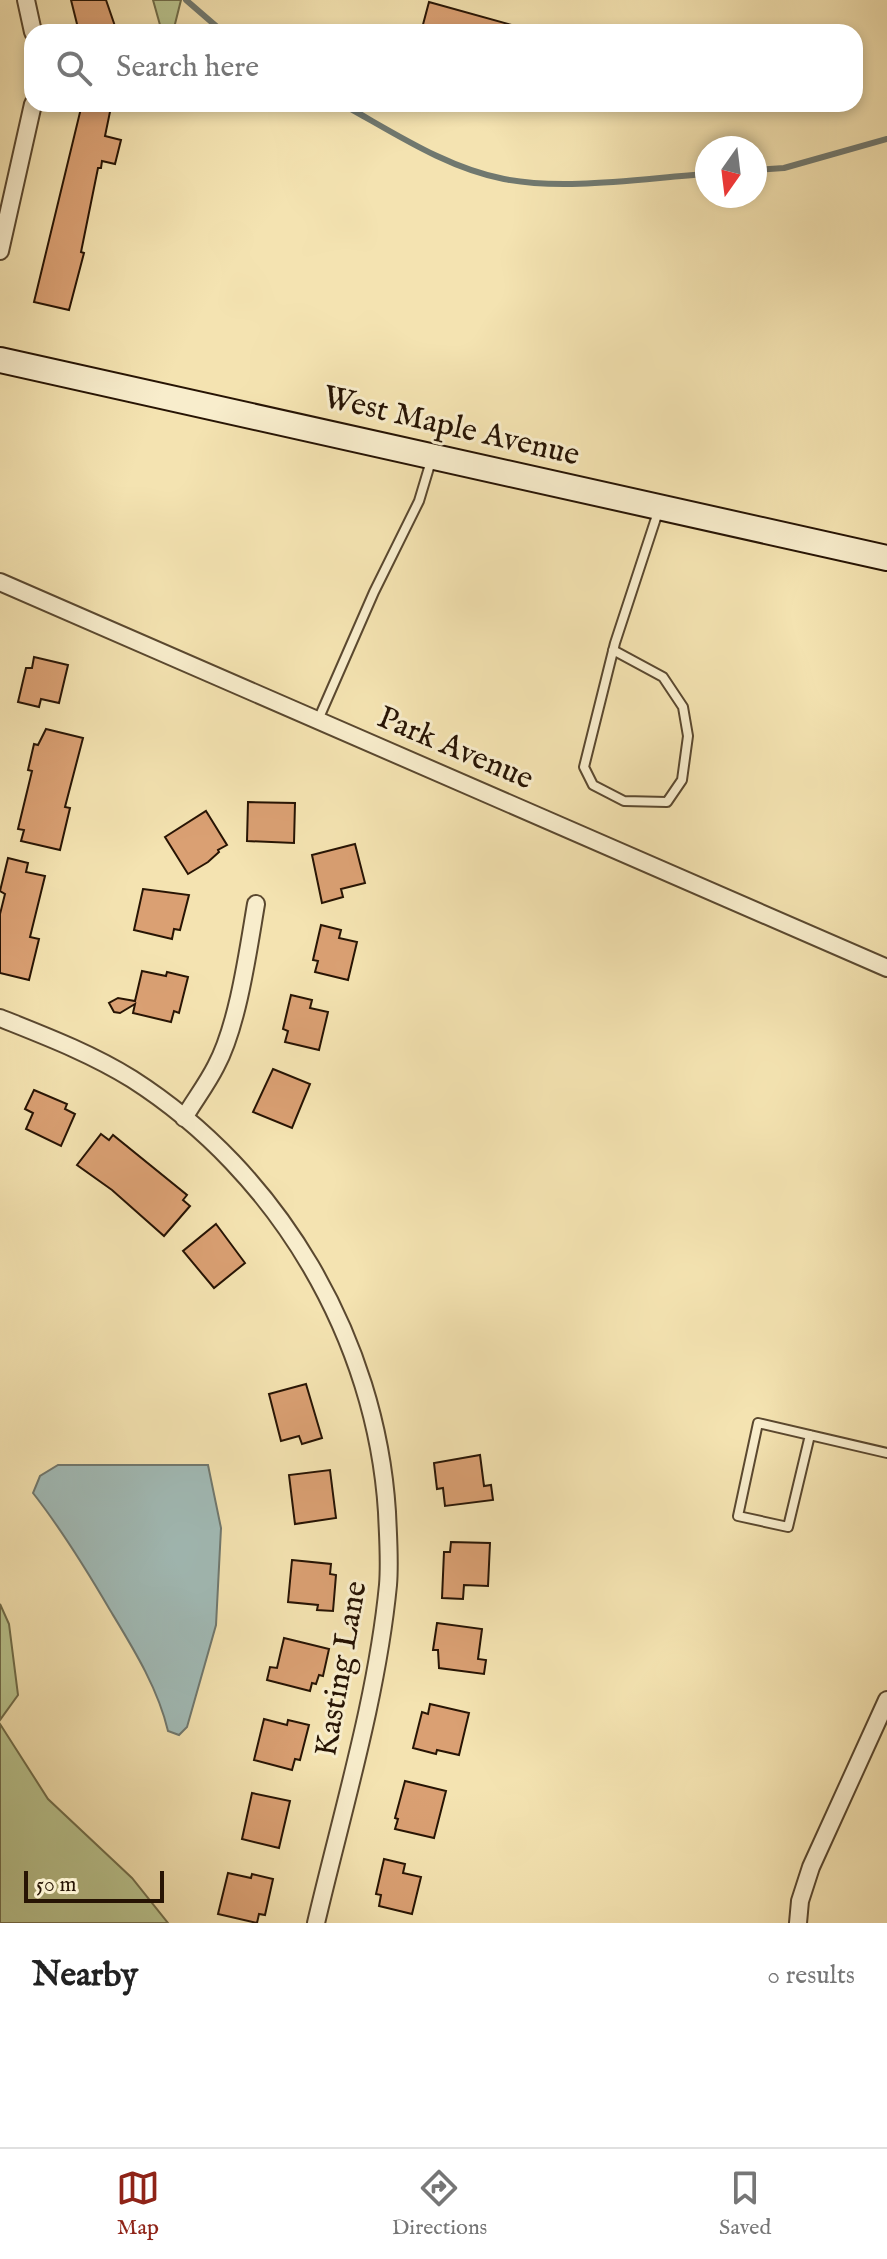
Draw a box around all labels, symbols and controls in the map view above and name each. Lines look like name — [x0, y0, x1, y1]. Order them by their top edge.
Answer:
search box — [24, 24, 863, 112]
icon: search — [52, 46, 96, 90]
text: Search here — [116, 49, 259, 87]
north arrow — [695, 136, 767, 208]
street label: West Maple Avenue — [319, 378, 583, 476]
street label: Park Avenue — [371, 698, 539, 800]
street label: Kasting Lane — [306, 1578, 378, 1760]
scale bar — [24, 1867, 164, 1903]
text: 50 m — [36, 1871, 77, 1899]
text: Nearby — [32, 1954, 138, 1997]
text: 0 results — [767, 1959, 855, 1992]
tab: Map — [116, 2166, 160, 2242]
tab: Directions — [392, 2166, 487, 2242]
tab: Saved — [719, 2166, 771, 2242]

